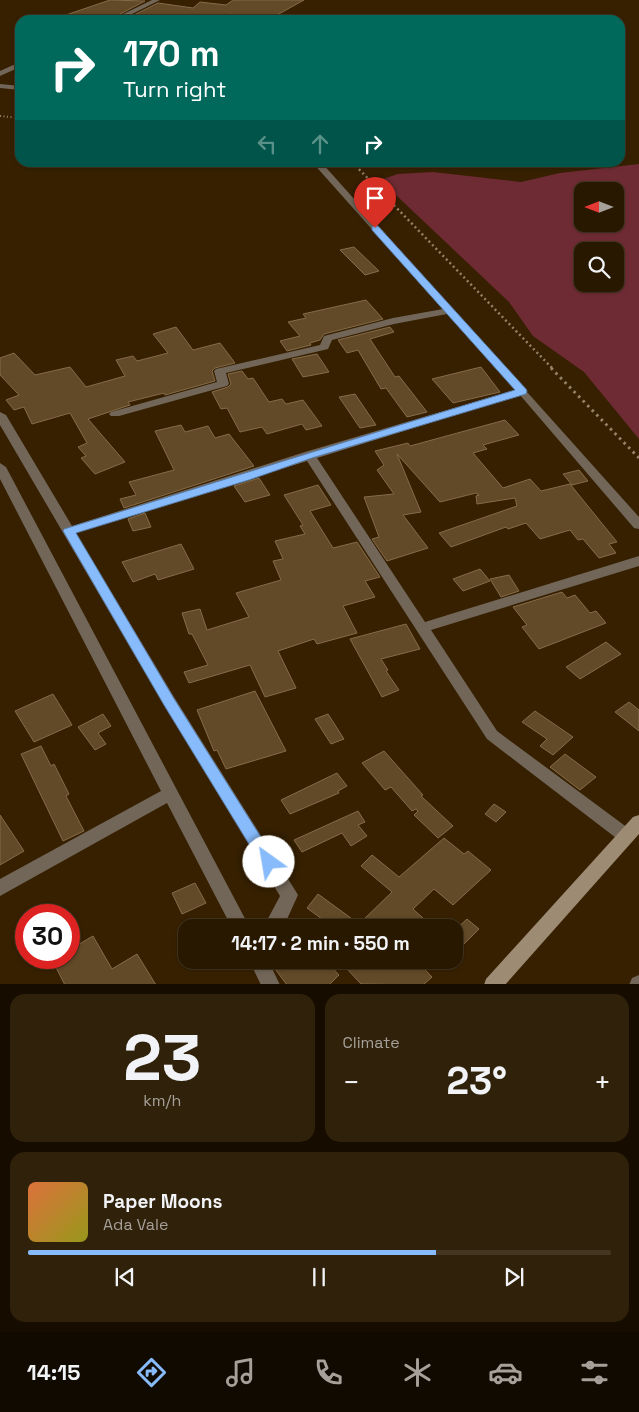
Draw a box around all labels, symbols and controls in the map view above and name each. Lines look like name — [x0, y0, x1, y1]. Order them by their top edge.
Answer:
text: 170 m — [123, 32, 220, 76]
icon: right — [40, 35, 105, 100]
text: Turn right — [123, 75, 226, 103]
icon: left — [253, 130, 281, 158]
icon: ahead — [306, 130, 334, 158]
icon: right — [359, 130, 387, 158]
pin — [354, 177, 396, 228]
north arrow — [574, 182, 624, 232]
map controls — [574, 182, 624, 292]
icon: arrive — [361, 184, 389, 212]
button: search — [574, 242, 624, 292]
position arrow — [242, 835, 294, 887]
speed limit sign: 30 — [15, 904, 80, 969]
text: 14:17 · 2 min · 550 m — [231, 931, 410, 956]
text: 23 — [123, 1016, 201, 1099]
text: Climate — [343, 1032, 400, 1053]
text: 23° — [446, 1057, 507, 1105]
text: − — [343, 1064, 360, 1100]
text: + — [594, 1064, 611, 1100]
text: km/h — [143, 1090, 181, 1111]
text: Paper Moons — [103, 1189, 222, 1214]
text: Ada Vale — [103, 1214, 168, 1235]
icon: previous — [111, 1263, 139, 1291]
icon: pause — [305, 1263, 333, 1291]
icon: next — [500, 1263, 528, 1291]
icon: directions — [134, 1355, 169, 1390]
icon: music — [223, 1355, 258, 1390]
icon: phone — [311, 1355, 346, 1390]
icon: climate — [400, 1355, 435, 1390]
icon: car — [488, 1355, 523, 1390]
icon: filters — [577, 1355, 612, 1390]
text: 14:15 — [27, 1358, 80, 1386]

